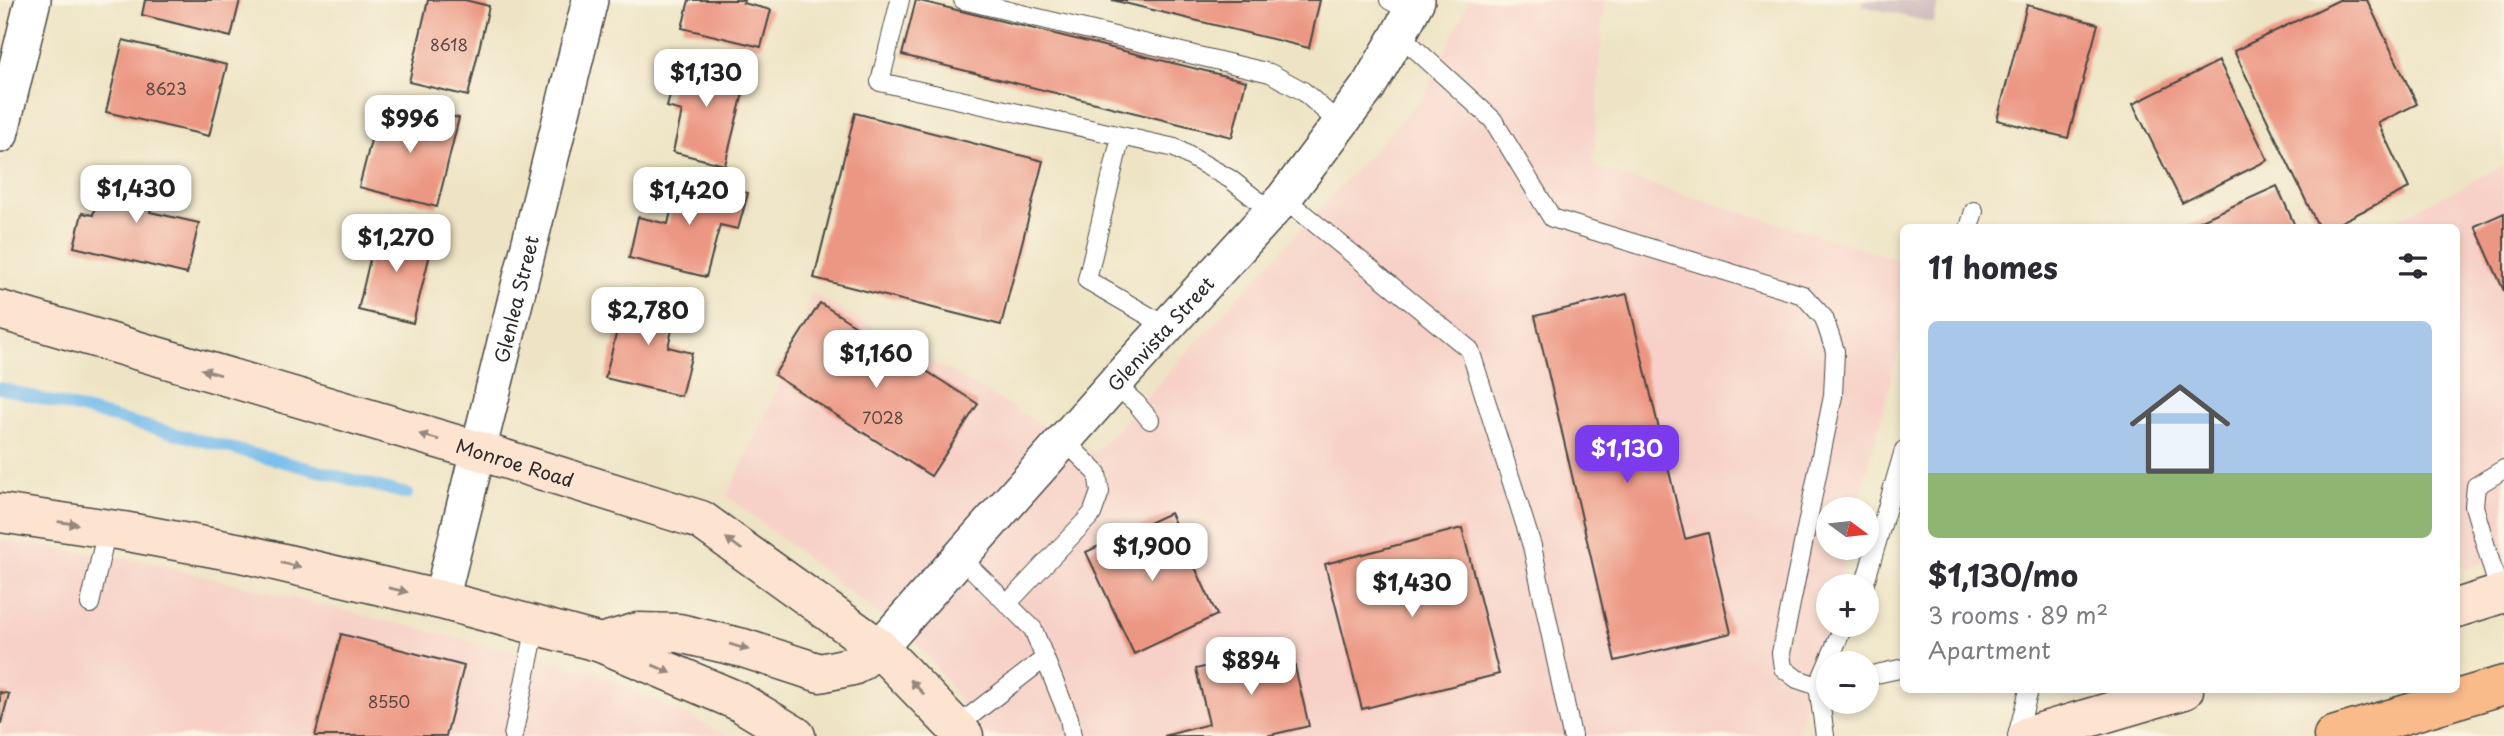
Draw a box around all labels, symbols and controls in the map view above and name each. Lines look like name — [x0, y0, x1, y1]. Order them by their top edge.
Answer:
house number: 8618 — [430, 32, 468, 56]
pin: $1,130 — [649, 50, 763, 109]
text: $1,130 — [670, 54, 742, 89]
house number: 8623 — [145, 76, 187, 100]
pin: $996 — [369, 96, 451, 155]
text: $996 — [381, 100, 439, 135]
pin: $1,430 — [79, 166, 193, 225]
pin: $1,420 — [632, 168, 746, 227]
text: $1,430 — [96, 170, 176, 205]
text: $1,420 — [649, 172, 729, 207]
pin: $1,270 — [339, 215, 453, 274]
text: $1,270 — [358, 219, 434, 254]
street label: Glenlea Street — [486, 232, 545, 366]
text: 11 homes — [1928, 244, 2058, 289]
icon: filters — [2394, 247, 2432, 285]
street label: Glenvista Street — [1100, 269, 1220, 397]
pin: $2,780 — [591, 288, 705, 347]
text: $2,780 — [607, 292, 689, 327]
pin: $1,160 — [819, 330, 933, 390]
text: $1,160 — [840, 335, 912, 370]
icon: home — [2117, 366, 2243, 492]
one-way arrow — [200, 367, 221, 377]
house number: 7028 — [862, 405, 904, 429]
pin: $1,130 — [1570, 426, 1684, 485]
text: $1,130 — [1591, 430, 1663, 465]
one-way arrow — [418, 431, 439, 441]
street label: Monroe Road — [453, 431, 577, 494]
north arrow — [1816, 497, 1880, 560]
map controls — [1816, 497, 1879, 714]
one-way arrow — [57, 518, 79, 529]
pin: $1,900 — [1095, 524, 1209, 583]
text: $1,900 — [1113, 528, 1191, 563]
one-way arrow — [725, 537, 743, 551]
text: $1,130/mo — [1928, 552, 2078, 597]
one-way arrow — [280, 560, 302, 571]
pin: $1,430 — [1355, 560, 1469, 619]
text: $1,430 — [1372, 564, 1452, 599]
button: + — [1816, 574, 1879, 637]
one-way arrow — [387, 585, 409, 596]
text: 3 rooms · 89 m² — [1928, 597, 2108, 632]
text: Apartment — [1928, 632, 2051, 667]
pin: $894 — [1210, 638, 1292, 697]
text: $894 — [1222, 642, 1280, 677]
one-way arrow — [729, 643, 750, 653]
button: − — [1816, 651, 1879, 714]
one-way arrow — [652, 664, 673, 675]
one-way arrow — [909, 679, 925, 696]
house number: 8550 — [368, 689, 410, 713]

